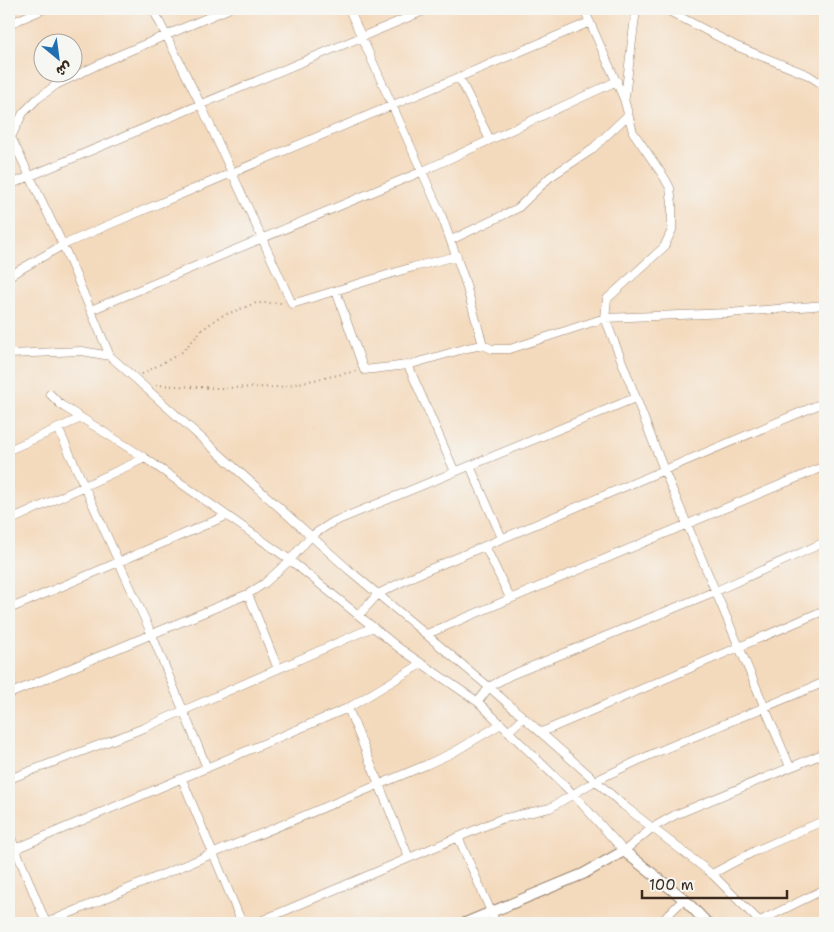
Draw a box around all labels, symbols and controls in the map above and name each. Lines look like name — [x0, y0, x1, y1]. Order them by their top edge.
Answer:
north arrow — [32, 32, 82, 82]
text: ش — [53, 58, 75, 81]
scale bar — [642, 867, 786, 899]
text: 100 m — [649, 875, 694, 895]

